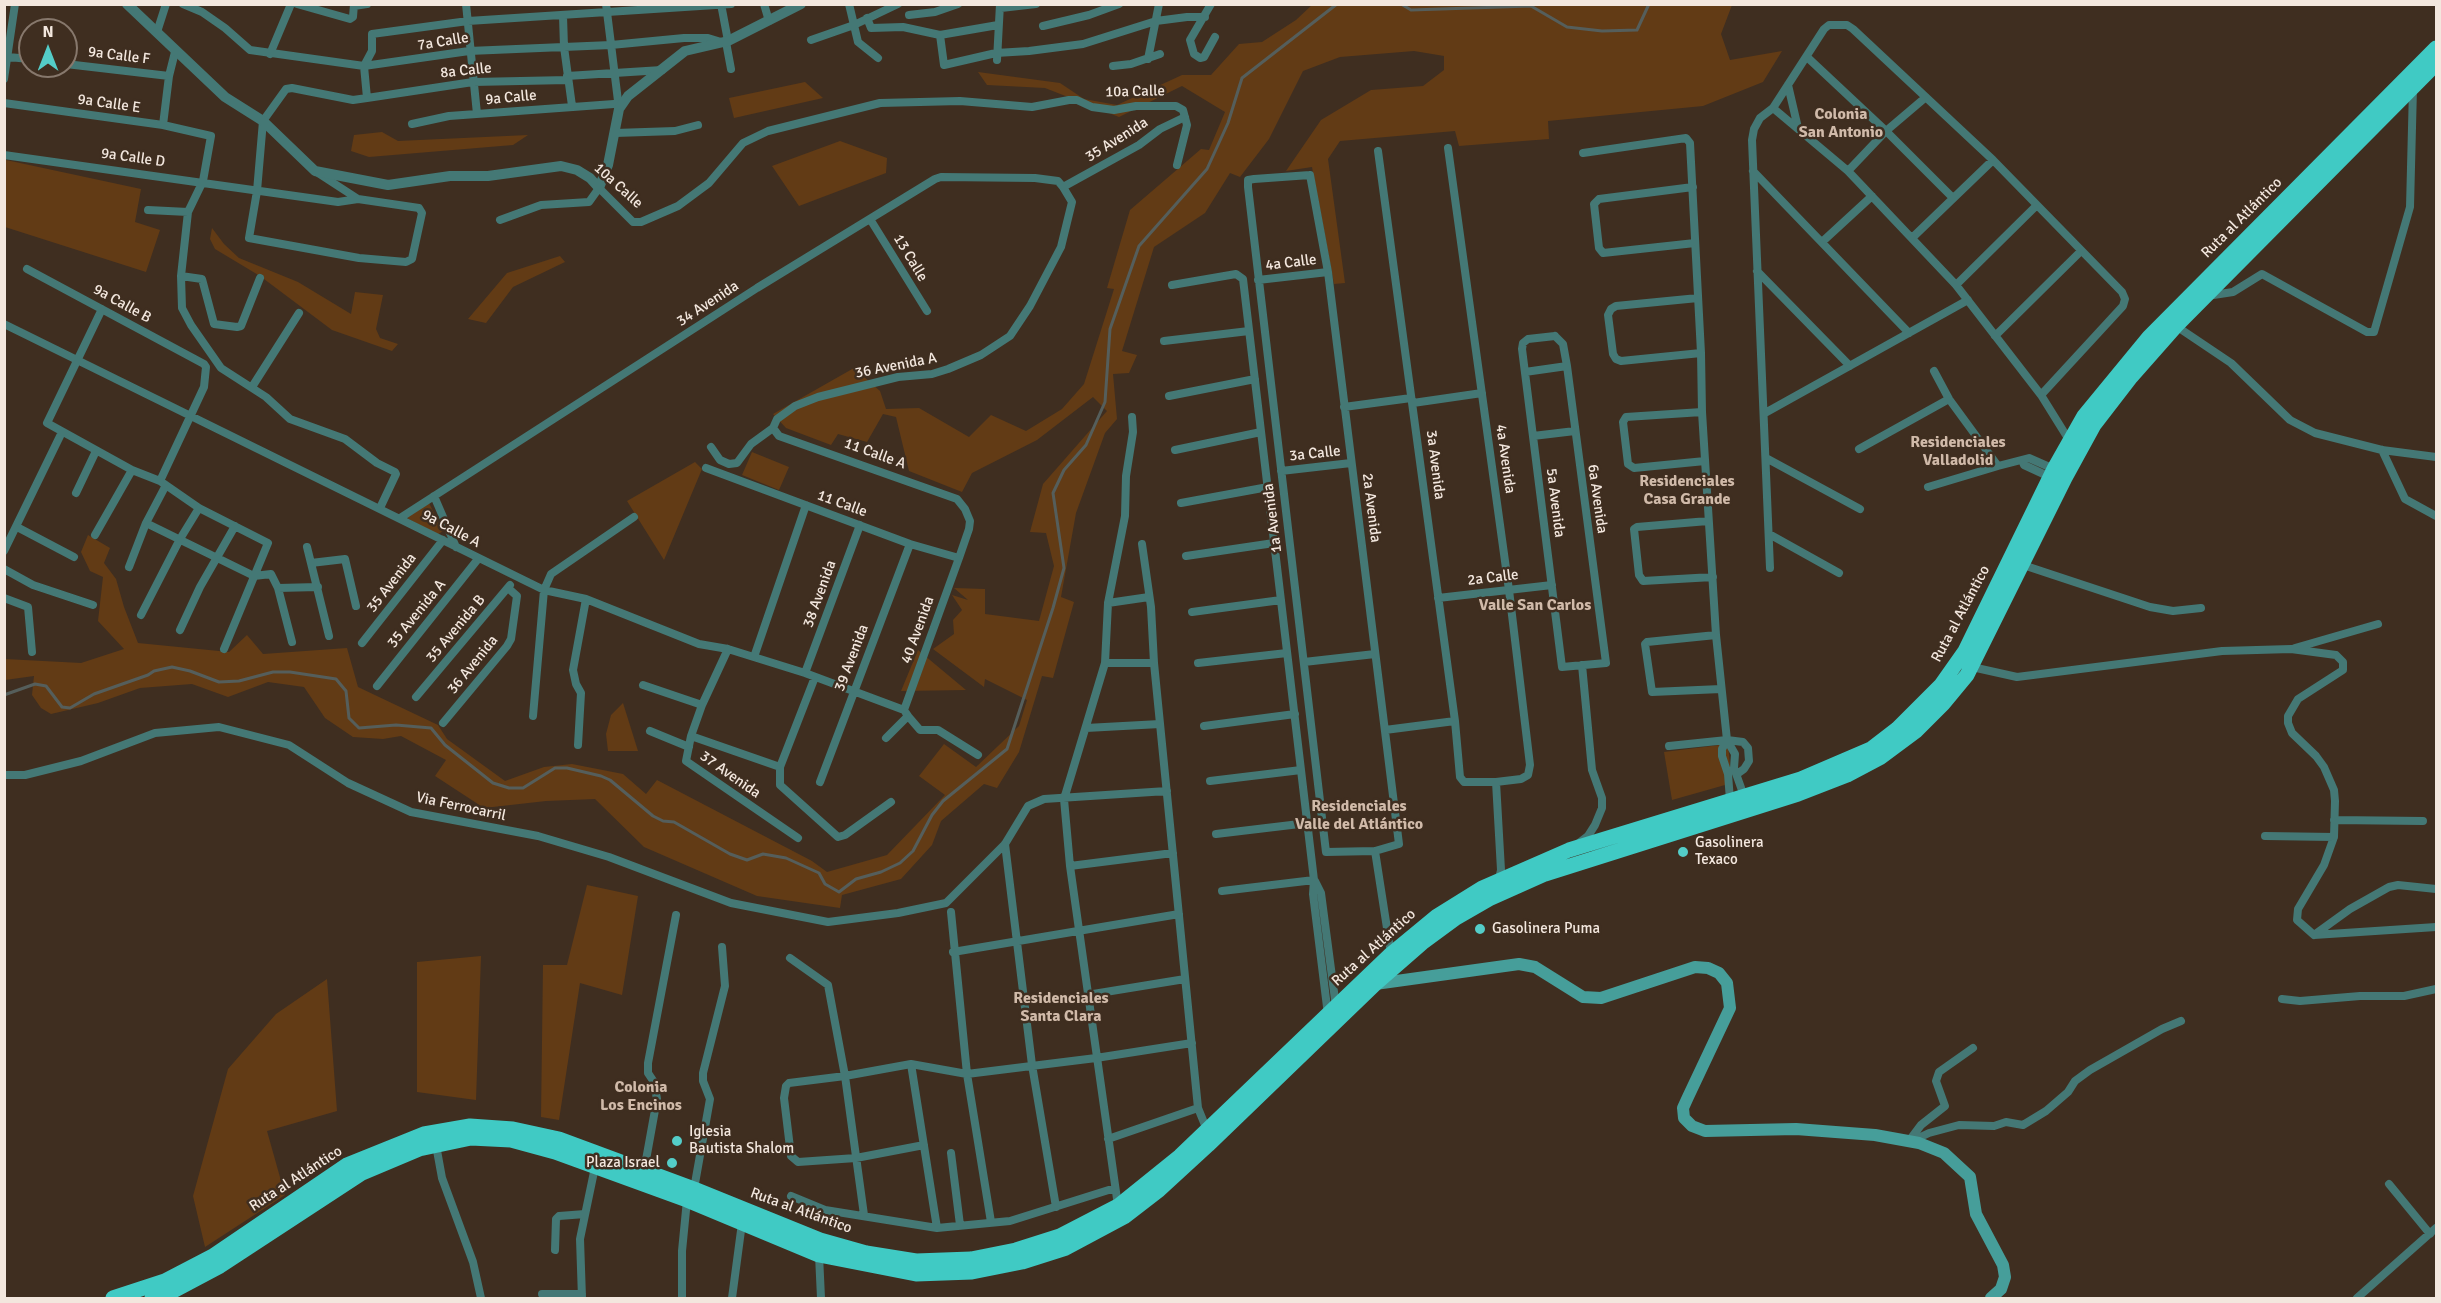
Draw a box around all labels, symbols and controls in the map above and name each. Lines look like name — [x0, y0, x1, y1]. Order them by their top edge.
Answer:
north arrow — [18, 18, 78, 78]
text: N — [42, 22, 54, 42]
street label: 7a Calle — [416, 29, 470, 55]
street label: 9a Calle F — [87, 43, 151, 69]
street label: 8a Calle — [439, 59, 493, 83]
street label: 10a Calle — [1105, 82, 1165, 102]
street label: 9a Calle — [485, 87, 537, 109]
street label: 9a Calle E — [76, 91, 142, 117]
district label: Colonia San Antonio — [1799, 105, 1883, 143]
street label: 35 Avenida — [1082, 114, 1152, 166]
street label: 9a Calle D — [100, 145, 166, 171]
street label: 10a Calle — [590, 159, 646, 213]
street label: Ruta al Atlántico — [2198, 174, 2286, 262]
street label: 13 Calle — [889, 231, 931, 285]
street label: 4a Calle — [1264, 251, 1318, 275]
street label: 34 Avenida — [674, 277, 742, 331]
street label: 9a Calle B — [90, 281, 154, 327]
street label: 36 Avenida A — [854, 349, 938, 383]
street label: 4a Avenida — [1491, 423, 1519, 495]
street label: 3a Avenida — [1422, 429, 1448, 501]
district label: Residenciales Valladolid — [1910, 433, 2006, 471]
street label: 11 Calle A — [842, 435, 908, 473]
street label: 3a Calle — [1288, 442, 1342, 466]
street label: 6a Avenida — [1583, 463, 1611, 535]
street label: 5a Avenida — [1542, 467, 1568, 539]
street label: 2a Avenida — [1358, 472, 1384, 544]
district label: Residenciales Casa Grande — [1639, 472, 1735, 510]
street label: 1a Avenida — [1260, 482, 1286, 554]
street label: 11 Calle — [814, 487, 870, 521]
street label: 9a Calle A — [419, 506, 483, 552]
street label: 35 Avenida — [363, 550, 421, 616]
street label: 38 Avenida — [800, 558, 840, 630]
street label: Ruta al Atlántico — [1928, 563, 1994, 665]
street label: 2a Calle — [1466, 566, 1520, 590]
street label: 35 Avenida A — [384, 576, 450, 652]
street label: 35 Avenida B — [423, 592, 489, 666]
street label: 40 Avenida — [898, 594, 938, 666]
district label: Valle San Carlos — [1479, 596, 1591, 616]
street label: 39 Avenida — [831, 622, 873, 694]
street label: 36 Avenida — [444, 632, 502, 698]
street label: 37 Avenida — [696, 747, 764, 803]
street label: Via Ferrocarril — [414, 789, 508, 825]
district label: Residenciales Valle del Atlántico — [1295, 797, 1423, 835]
place label: Gasolinera Texaco — [1695, 834, 1764, 869]
marker: Gasolinera Texaco — [1676, 845, 1690, 859]
street label: Ruta al Atlántico — [1328, 906, 1420, 990]
place label: Gasolinera Puma — [1492, 920, 1600, 938]
marker: Gasolinera Puma — [1473, 922, 1487, 936]
district label: Residenciales Santa Clara — [1013, 989, 1109, 1027]
district label: Colonia Los Encinos — [600, 1078, 682, 1116]
place label: Iglesia Bautista Shalom — [689, 1123, 794, 1158]
marker: Iglesia Bautista Shalom — [670, 1134, 684, 1148]
street label: Ruta al Atlántico — [246, 1142, 346, 1216]
place label: Plaza Israel — [586, 1154, 660, 1172]
marker: Plaza Israel — [665, 1156, 679, 1170]
street label: Ruta al Atlántico — [748, 1184, 854, 1238]

